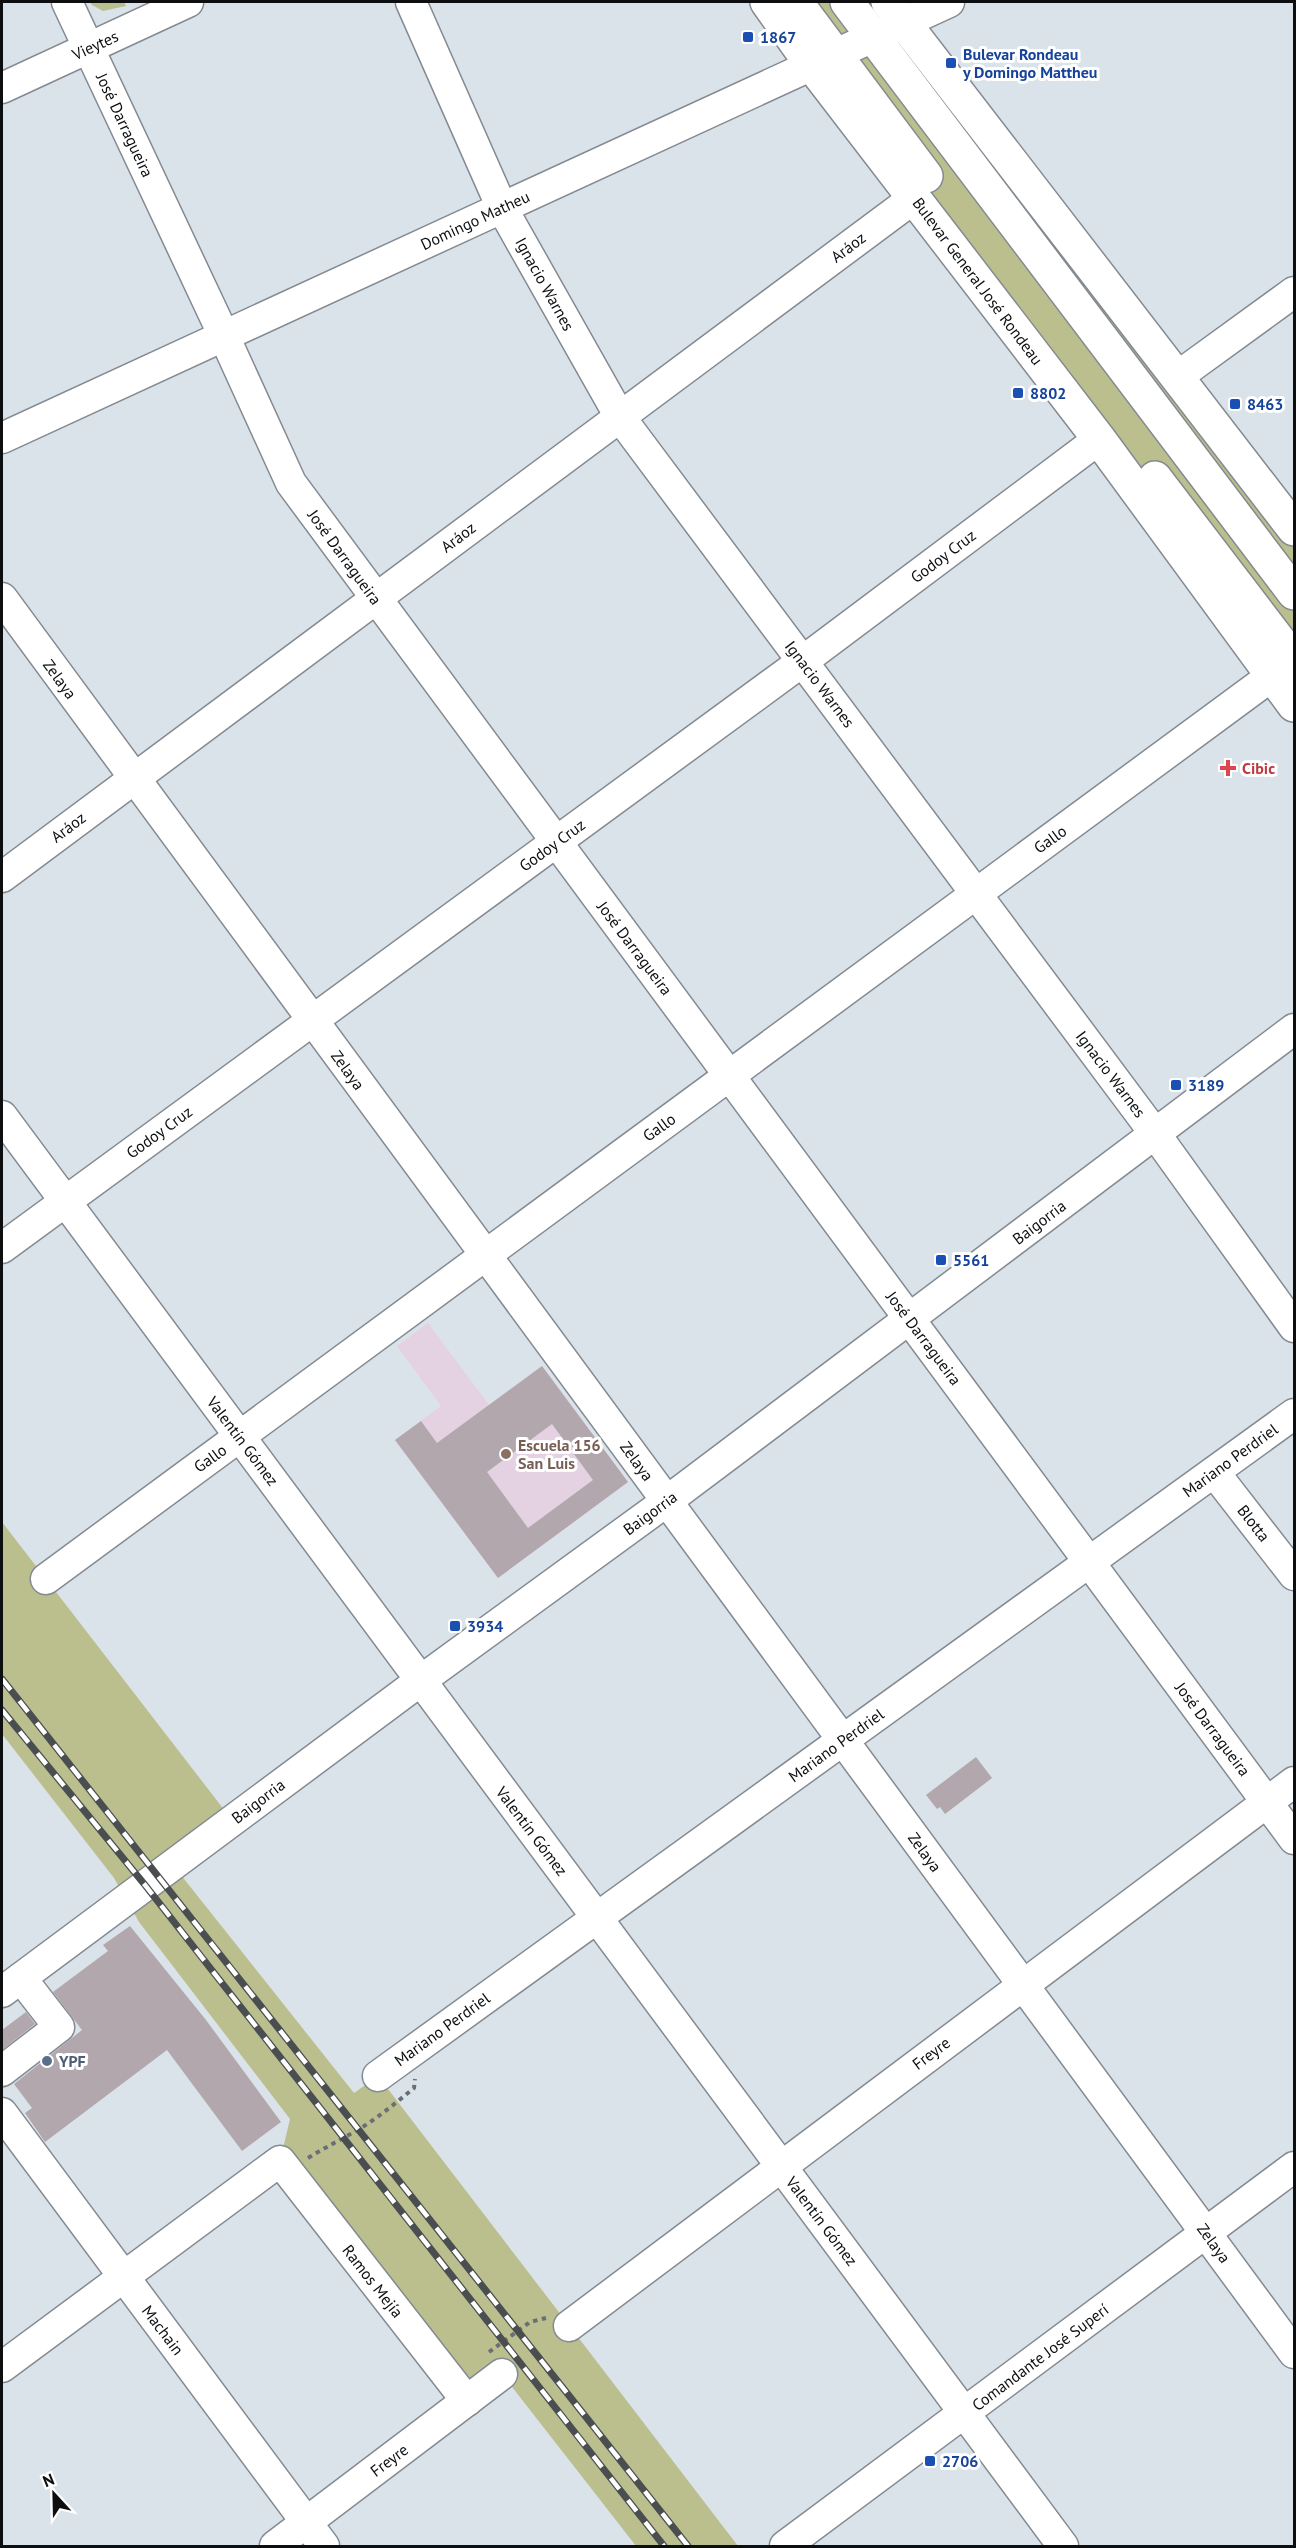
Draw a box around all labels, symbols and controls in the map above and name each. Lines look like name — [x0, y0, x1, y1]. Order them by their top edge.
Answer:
street label: Vieytes — [68, 26, 122, 65]
place label: 1867 — [760, 27, 796, 47]
marker: 1867 — [741, 30, 755, 44]
place label: Bulevar Rondeau y Domingo Mattheu — [962, 44, 1097, 82]
marker: Bulevar Rondeau y Domingo Mattheu — [944, 56, 958, 70]
street label: José Darragueira — [92, 69, 158, 180]
street label: Domingo Matheu — [417, 186, 533, 254]
street label: Bulevar General José Rondeau — [908, 193, 1048, 369]
street label: Aráoz — [827, 228, 869, 266]
street label: Ignacio Warnes — [511, 234, 579, 334]
place label: 8802 — [1030, 383, 1066, 403]
marker: 8802 — [1011, 386, 1025, 400]
place label: 8463 — [1247, 394, 1283, 414]
marker: 8463 — [1228, 397, 1242, 411]
street label: José Darragueira — [303, 505, 386, 608]
street label: Aráoz — [437, 518, 479, 556]
street label: Godoy Cruz — [906, 525, 980, 587]
street label: Ignacio Warnes — [781, 637, 859, 732]
street label: Zelaya — [39, 655, 81, 703]
place label: Cibic — [1242, 758, 1275, 778]
marker: Cibic — [1219, 759, 1237, 777]
street label: Aráoz — [47, 808, 89, 846]
street label: Godoy Cruz — [515, 814, 589, 876]
street label: Gallo — [1030, 820, 1070, 858]
street label: José Darragueira — [593, 896, 677, 999]
street label: Ignacio Warnes — [1072, 1027, 1150, 1122]
street label: Zelaya — [327, 1046, 369, 1094]
place label: 3189 — [1188, 1075, 1224, 1095]
marker: 3189 — [1169, 1078, 1183, 1092]
street label: Godoy Cruz — [122, 1101, 196, 1163]
street label: Gallo — [639, 1108, 679, 1146]
street label: Baigorria — [1008, 1195, 1070, 1249]
place label: 5561 — [953, 1250, 989, 1270]
marker: 5561 — [934, 1253, 948, 1267]
street label: José Darragueira — [882, 1286, 966, 1389]
street label: Valentín Gómez — [202, 1391, 283, 1490]
street label: Mariano Perdriel — [1178, 1419, 1282, 1501]
place label: Escuela 156 San Luis — [518, 1435, 601, 1473]
street label: Zelaya — [616, 1437, 658, 1485]
street label: Gallo — [190, 1439, 230, 1477]
marker: Escuela 156 San Luis — [499, 1447, 513, 1461]
street label: Baigorria — [619, 1487, 681, 1539]
street label: Blotta — [1233, 1501, 1275, 1545]
place label: 3934 — [467, 1616, 503, 1636]
marker: 3934 — [448, 1619, 462, 1633]
street label: José Darragueira — [1171, 1677, 1255, 1780]
street label: Mariano Perdriel — [784, 1704, 888, 1786]
street label: Baigorria — [227, 1774, 289, 1828]
street label: Valentín Gómez — [491, 1781, 572, 1880]
street label: Zelaya — [904, 1828, 946, 1876]
street label: Mariano Perdriel — [390, 1988, 494, 2070]
street label: Freyre — [908, 2032, 954, 2074]
place label: YPF — [58, 2051, 86, 2071]
marker: YPF — [40, 2054, 54, 2068]
street label: Valentín Gómez — [781, 2171, 862, 2270]
street label: Zelaya — [1193, 2219, 1235, 2267]
street label: Ramos Mejía — [338, 2241, 408, 2321]
street label: Comandante José Superí — [968, 2299, 1112, 2415]
street label: Machain — [138, 2301, 188, 2359]
street label: Freyre — [366, 2439, 412, 2481]
place label: 2706 — [942, 2451, 978, 2471]
marker: 2706 — [923, 2454, 937, 2468]
north arrow — [24, 2464, 84, 2524]
text: N — [40, 2469, 57, 2491]

